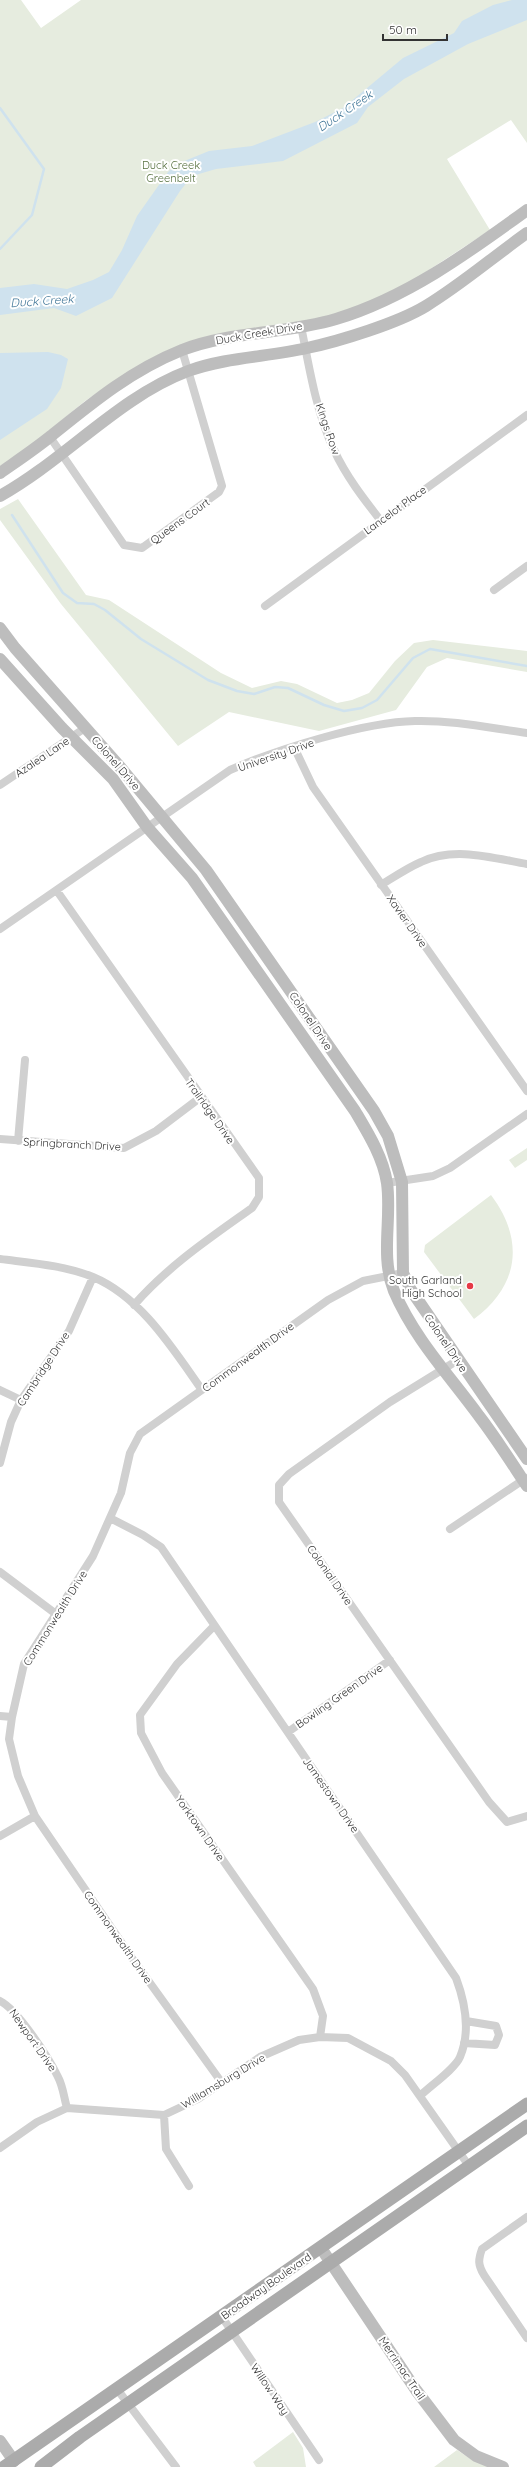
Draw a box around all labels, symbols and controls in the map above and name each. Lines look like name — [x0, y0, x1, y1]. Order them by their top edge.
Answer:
scale bar — [383, 16, 447, 42]
text: 50 m — [389, 22, 417, 37]
water label: Duck Creek — [314, 86, 377, 135]
park label: Duck Creek Greenbelt — [142, 158, 200, 185]
water label: Duck Creek — [10, 291, 76, 310]
street label: Duck Creek Drive — [215, 318, 303, 348]
street label: Kings Row — [313, 402, 343, 456]
street label: Lancelot Place — [361, 483, 429, 537]
street label: Queens Court — [148, 495, 213, 547]
street label: Colonel Drive — [89, 733, 143, 793]
street label: Azalea Lane — [12, 734, 72, 780]
street label: University Drive — [236, 735, 316, 775]
street label: Xavier Drive — [384, 892, 430, 950]
street label: Colonel Drive — [286, 989, 336, 1053]
street label: Trailridge Drive — [182, 1075, 238, 1147]
street label: Springbranch Drive — [23, 1134, 121, 1154]
place label: South Garland High School — [389, 1273, 462, 1300]
marker: South Garland High School — [465, 1281, 475, 1291]
street label: Colonel Drive — [421, 1311, 471, 1375]
street label: Commonwealth Drive — [199, 1319, 297, 1395]
street label: Cambridge Drive — [14, 1329, 72, 1409]
street label: Colonial Drive — [304, 1542, 356, 1608]
street label: Commonwealth Drive — [20, 1568, 90, 1668]
street label: Bowling Green Drive — [293, 1661, 385, 1731]
street label: Jamestown Drive — [300, 1755, 362, 1835]
street label: Yorktown Drive — [172, 1792, 228, 1864]
street label: Commonwealth Drive — [81, 1888, 155, 1986]
street label: Newport Drive — [6, 2006, 60, 2074]
street label: Williamsburg Drive — [178, 2050, 268, 2112]
street label: Broadway Boulevard — [218, 2250, 314, 2322]
street label: Merrimac Trail — [376, 2334, 428, 2402]
street label: Willow Way — [248, 2361, 292, 2417]

